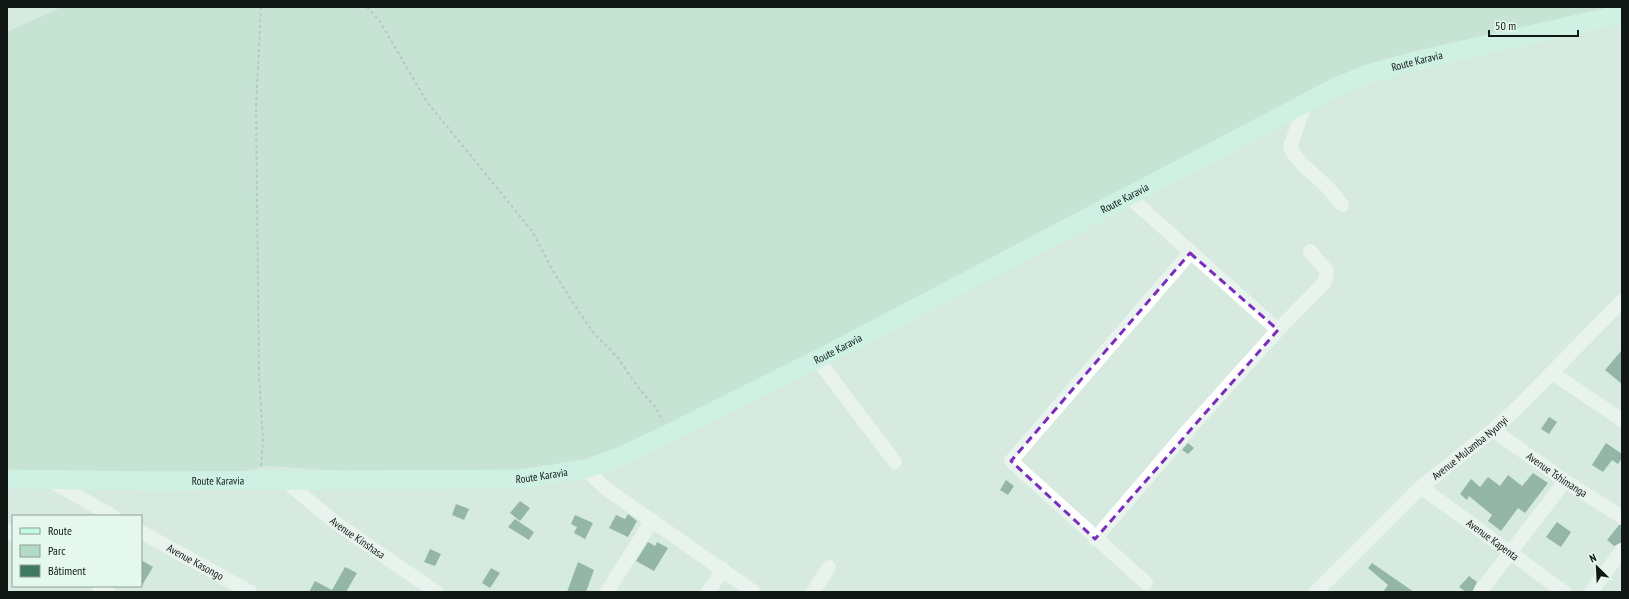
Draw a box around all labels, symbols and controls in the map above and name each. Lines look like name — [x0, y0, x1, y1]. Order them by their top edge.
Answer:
scale bar — [1489, 12, 1578, 38]
text: 50 m — [1495, 18, 1516, 33]
street label: Route Karavia — [1390, 48, 1444, 74]
street label: Route Karavia — [1098, 180, 1151, 217]
street label: Route Karavia — [811, 331, 864, 367]
street label: Avenue Mulamba Nyunyi — [1429, 413, 1511, 483]
street label: Avenue Tshimanga — [1524, 449, 1590, 500]
street label: Route Karavia — [516, 465, 569, 486]
street label: Route Karavia — [192, 474, 244, 488]
street label: Avenue Kinshasa — [327, 514, 388, 562]
legend — [12, 515, 142, 587]
street label: Avenue Kapenta — [1464, 516, 1522, 564]
text: Route — [48, 523, 72, 538]
street label: Avenue Kasongo — [164, 541, 226, 583]
text: Parc — [48, 543, 66, 558]
north arrow — [1577, 547, 1617, 587]
text: N — [1587, 550, 1599, 565]
text: Bâtiment — [48, 563, 86, 578]

